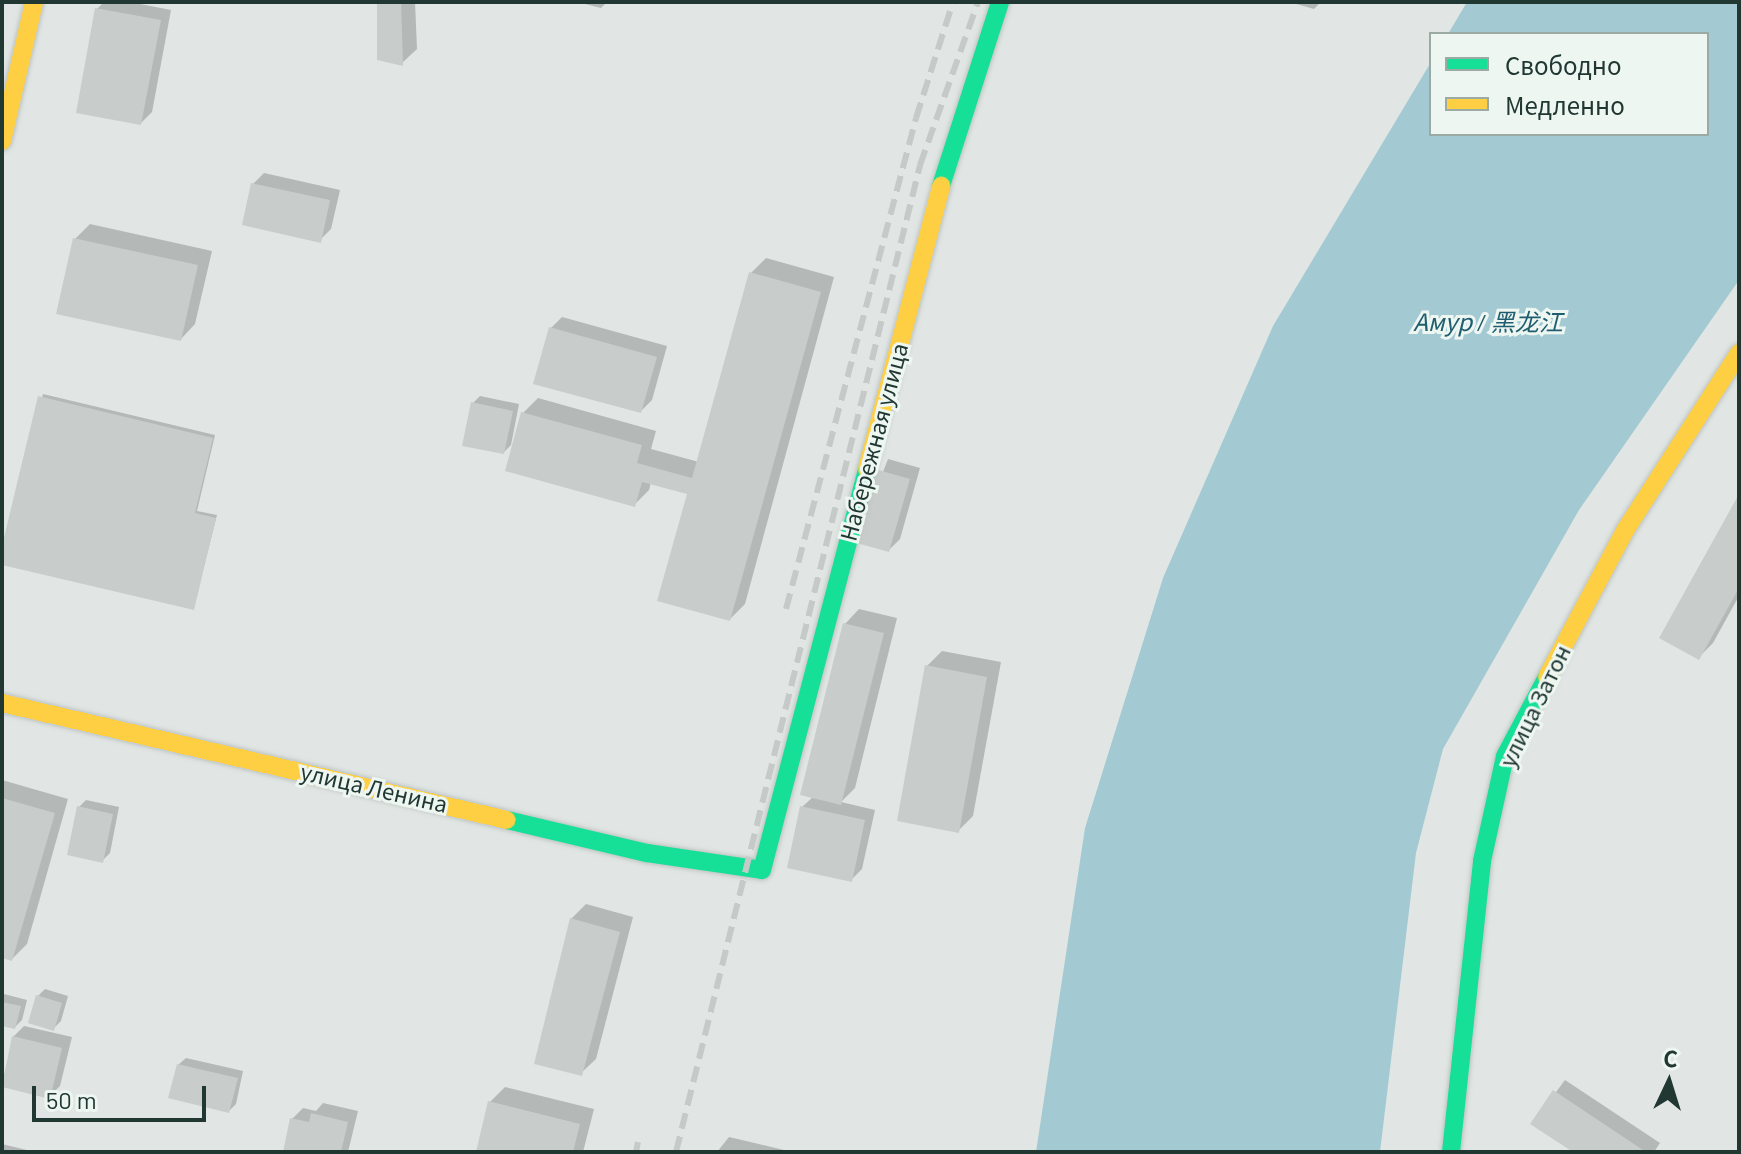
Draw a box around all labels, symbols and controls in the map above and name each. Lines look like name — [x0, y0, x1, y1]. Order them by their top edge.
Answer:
legend — [1429, 32, 1709, 136]
text: Свободно — [1505, 51, 1622, 80]
text: Медленно — [1505, 91, 1625, 120]
water label: Амур / 黑龙江 — [1413, 308, 1563, 336]
street label: Набережная улица — [835, 340, 913, 544]
street label: улица Затон — [1494, 641, 1576, 771]
street label: улица Ленина — [298, 758, 450, 818]
north arrow — [1629, 1042, 1709, 1122]
text: С — [1663, 1045, 1679, 1072]
scale bar — [36, 1070, 210, 1120]
text: 50 m — [46, 1085, 97, 1114]

